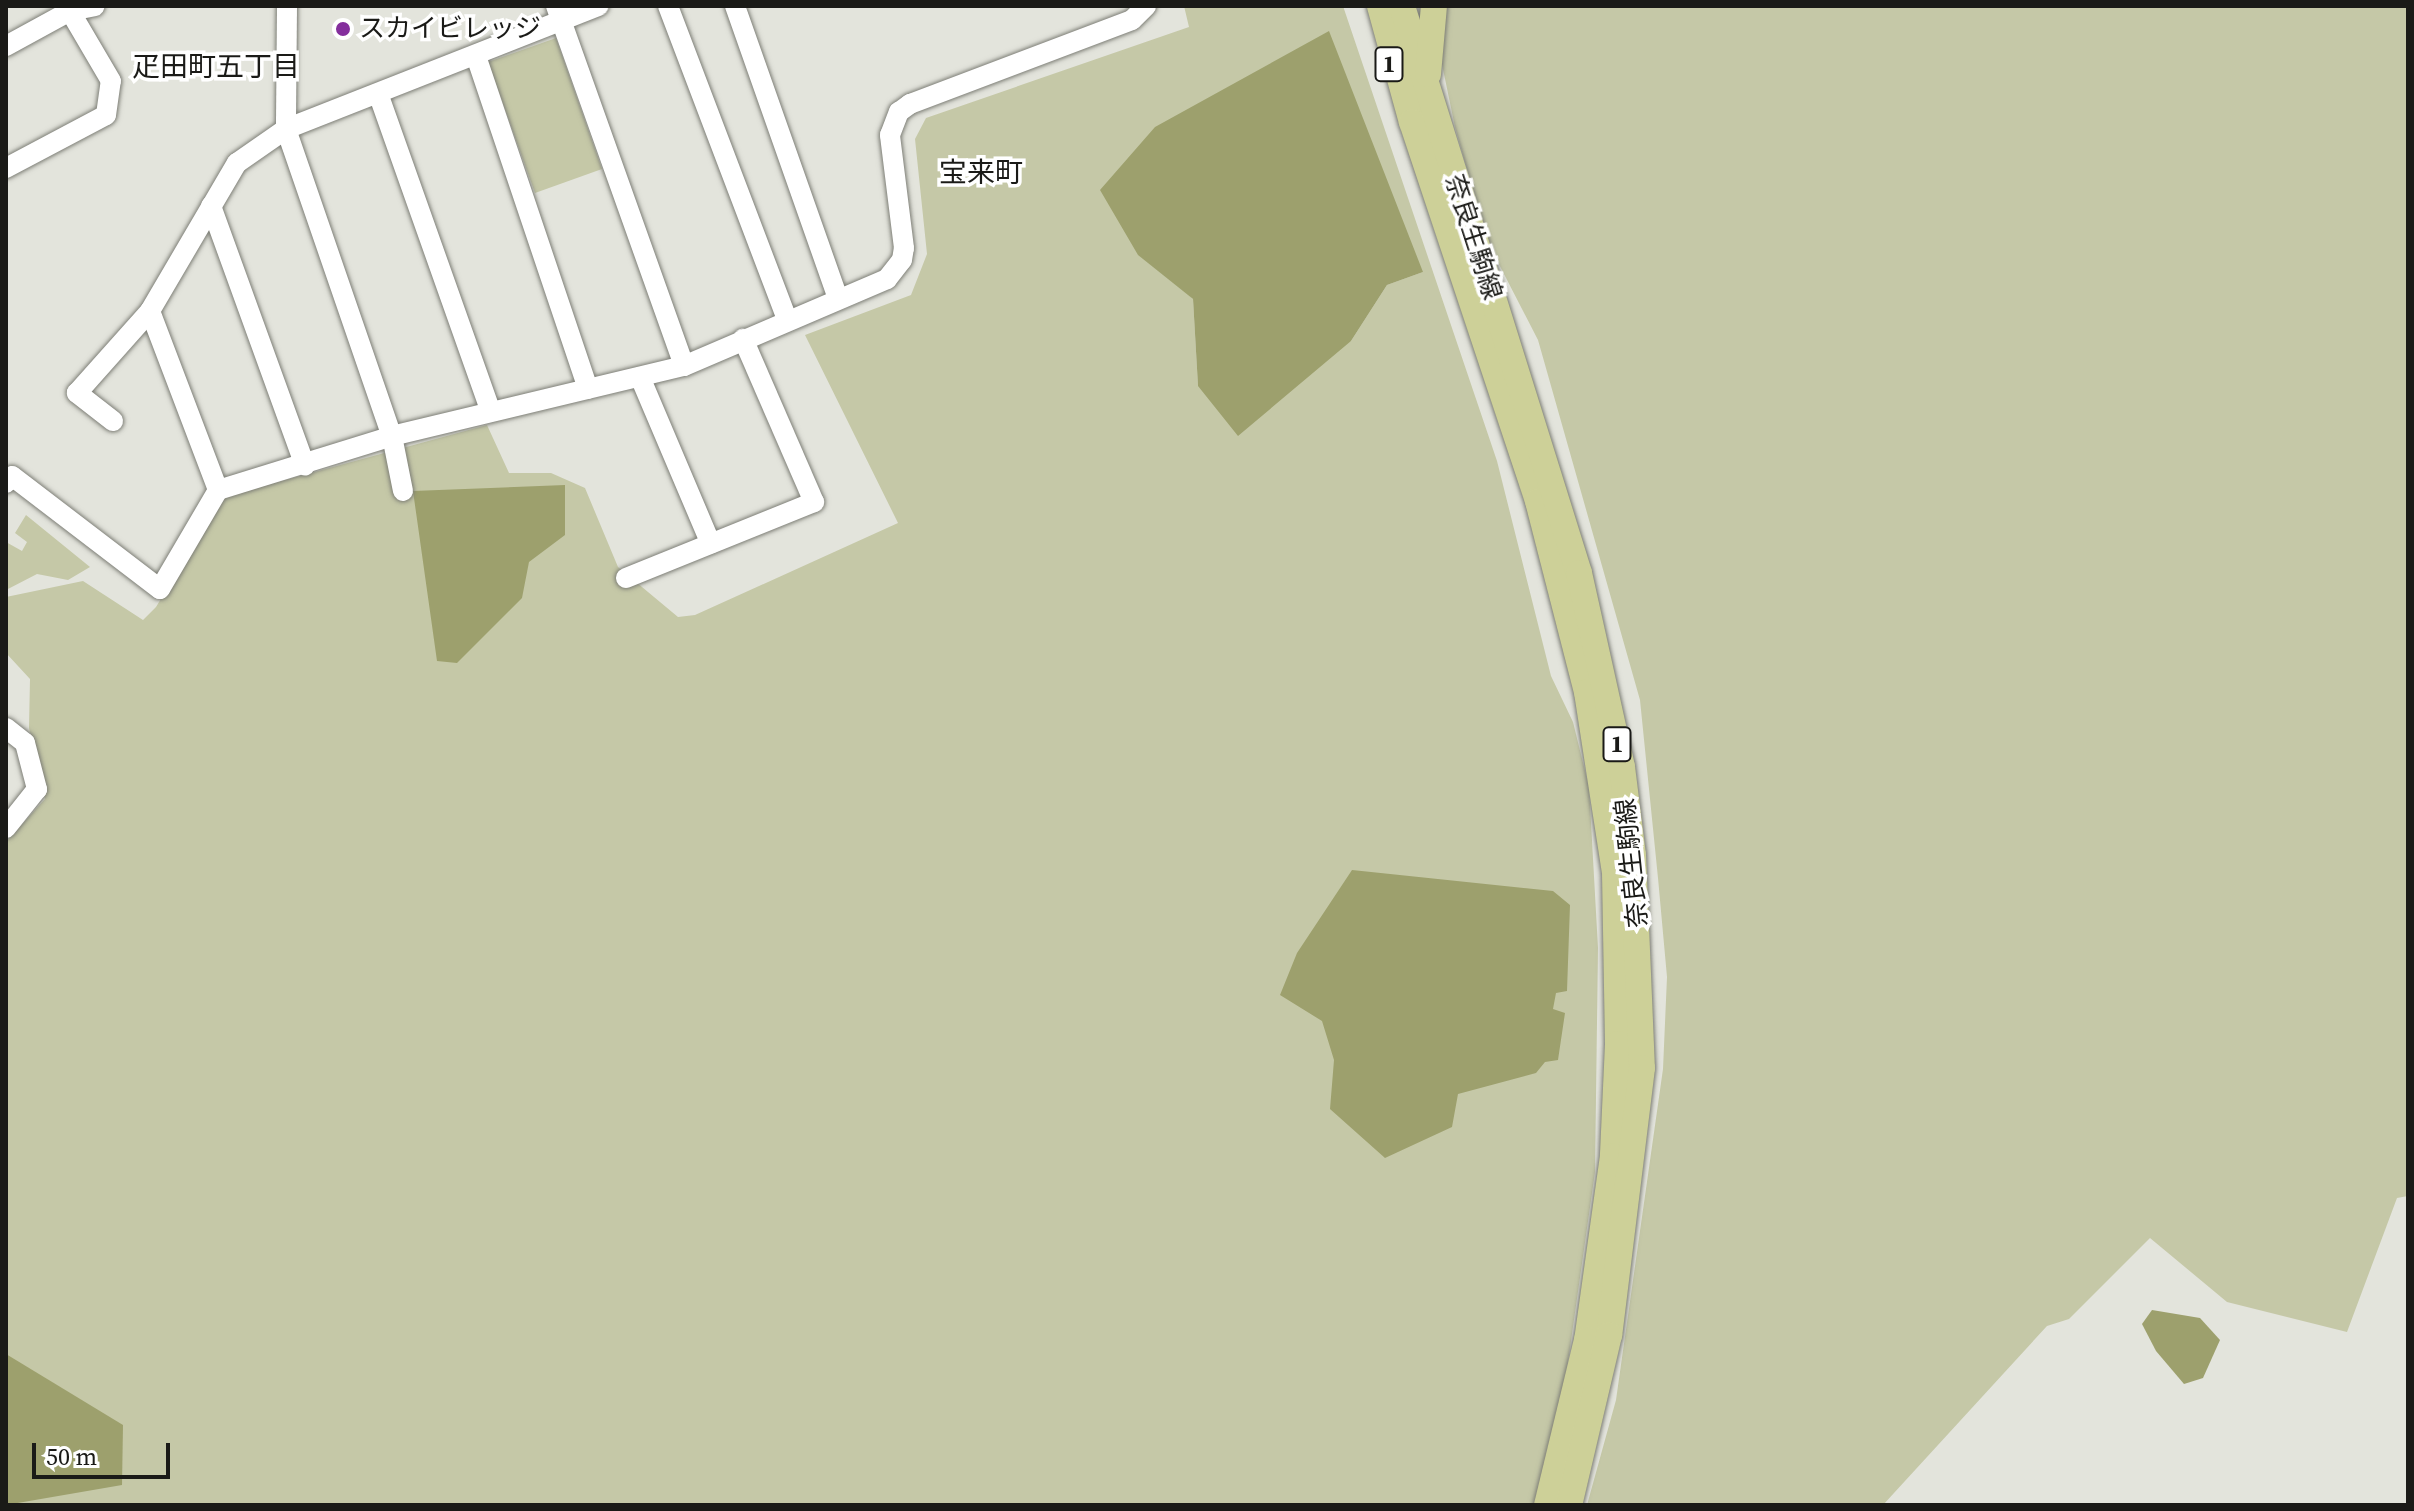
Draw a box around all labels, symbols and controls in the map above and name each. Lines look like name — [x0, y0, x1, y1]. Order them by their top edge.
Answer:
place label: スカイビレッジ — [359, 13, 541, 45]
marker: スカイビレッジ — [334, 20, 352, 38]
road number: 1 — [1373, 44, 1405, 84]
district label: 疋田町五丁目 — [132, 49, 300, 83]
district label: 宝来町 — [939, 155, 1023, 189]
street label: 奈良生駒線 — [1438, 170, 1508, 304]
road number: 1 — [1601, 724, 1633, 764]
street label: 奈良生駒線 — [1610, 797, 1654, 929]
scale bar — [36, 1427, 174, 1477]
text: 50 m — [46, 1440, 97, 1473]

